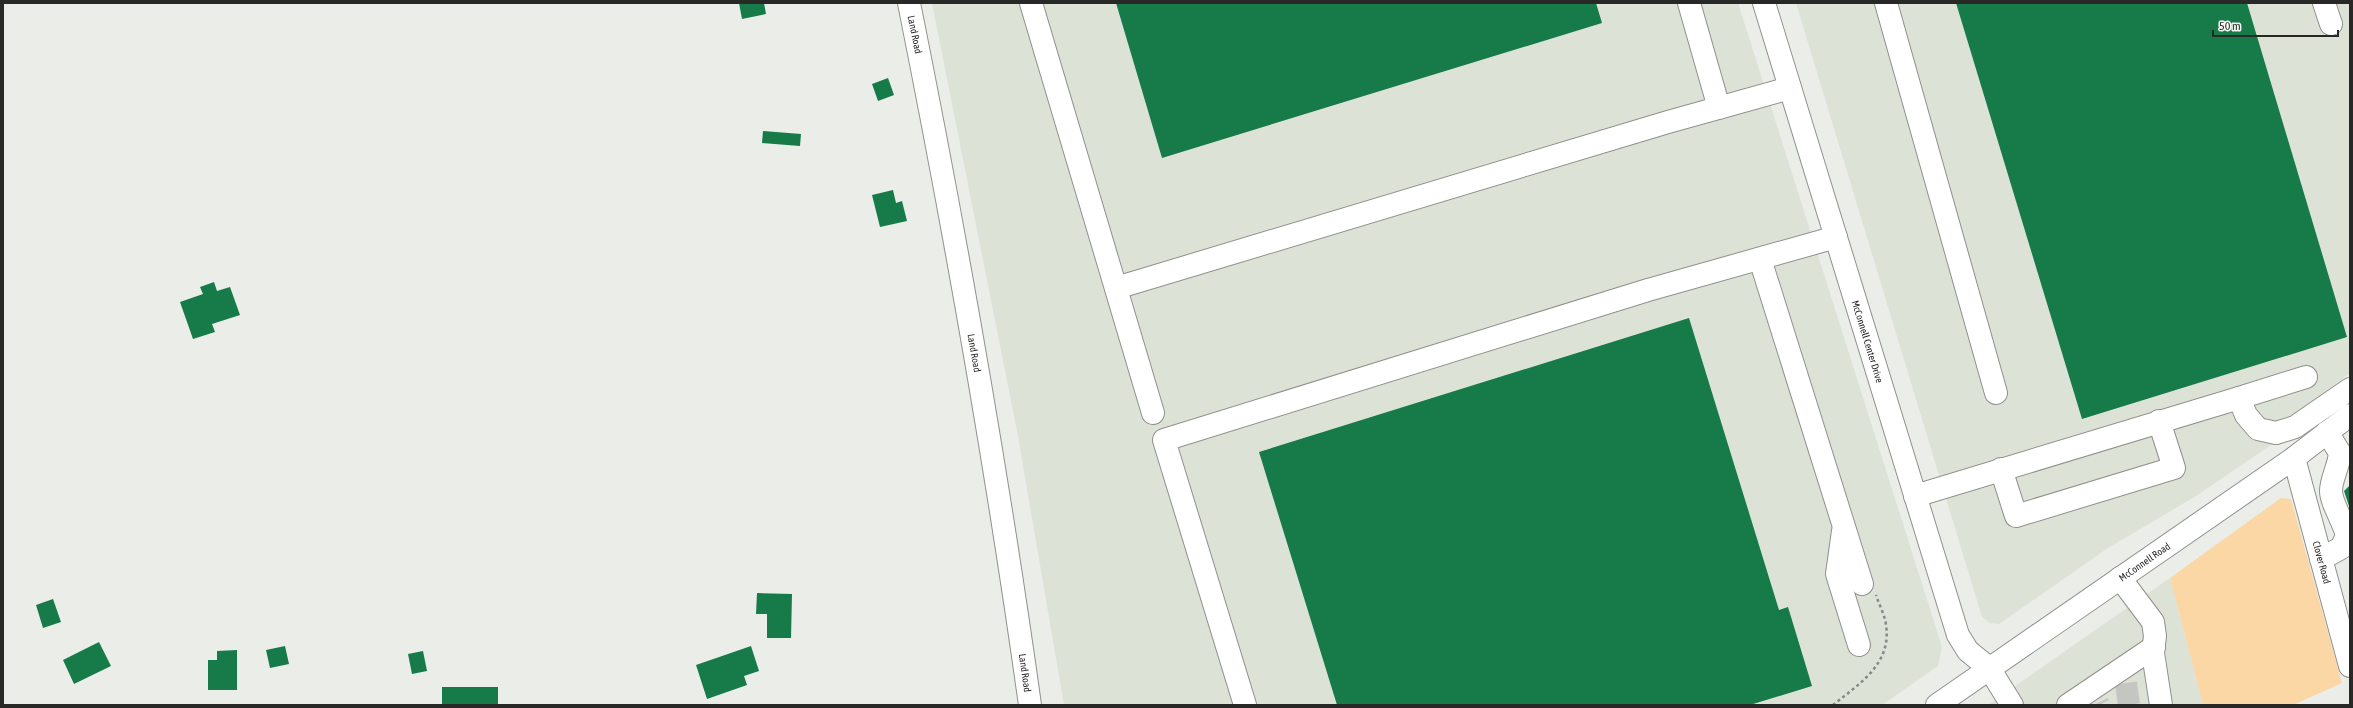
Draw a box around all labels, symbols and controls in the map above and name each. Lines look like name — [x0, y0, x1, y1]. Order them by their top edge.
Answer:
scale bar — [2213, 12, 2338, 38]
street label: Land Road — [906, 14, 924, 55]
text: 50 m — [2219, 19, 2241, 33]
street label: McConnell Center Drive — [1850, 299, 1886, 384]
street label: Land Road — [966, 333, 983, 373]
street label: McConnell Road — [2117, 540, 2172, 583]
street label: Clover Road — [2311, 540, 2333, 585]
street label: Land Road — [1017, 653, 1034, 693]

